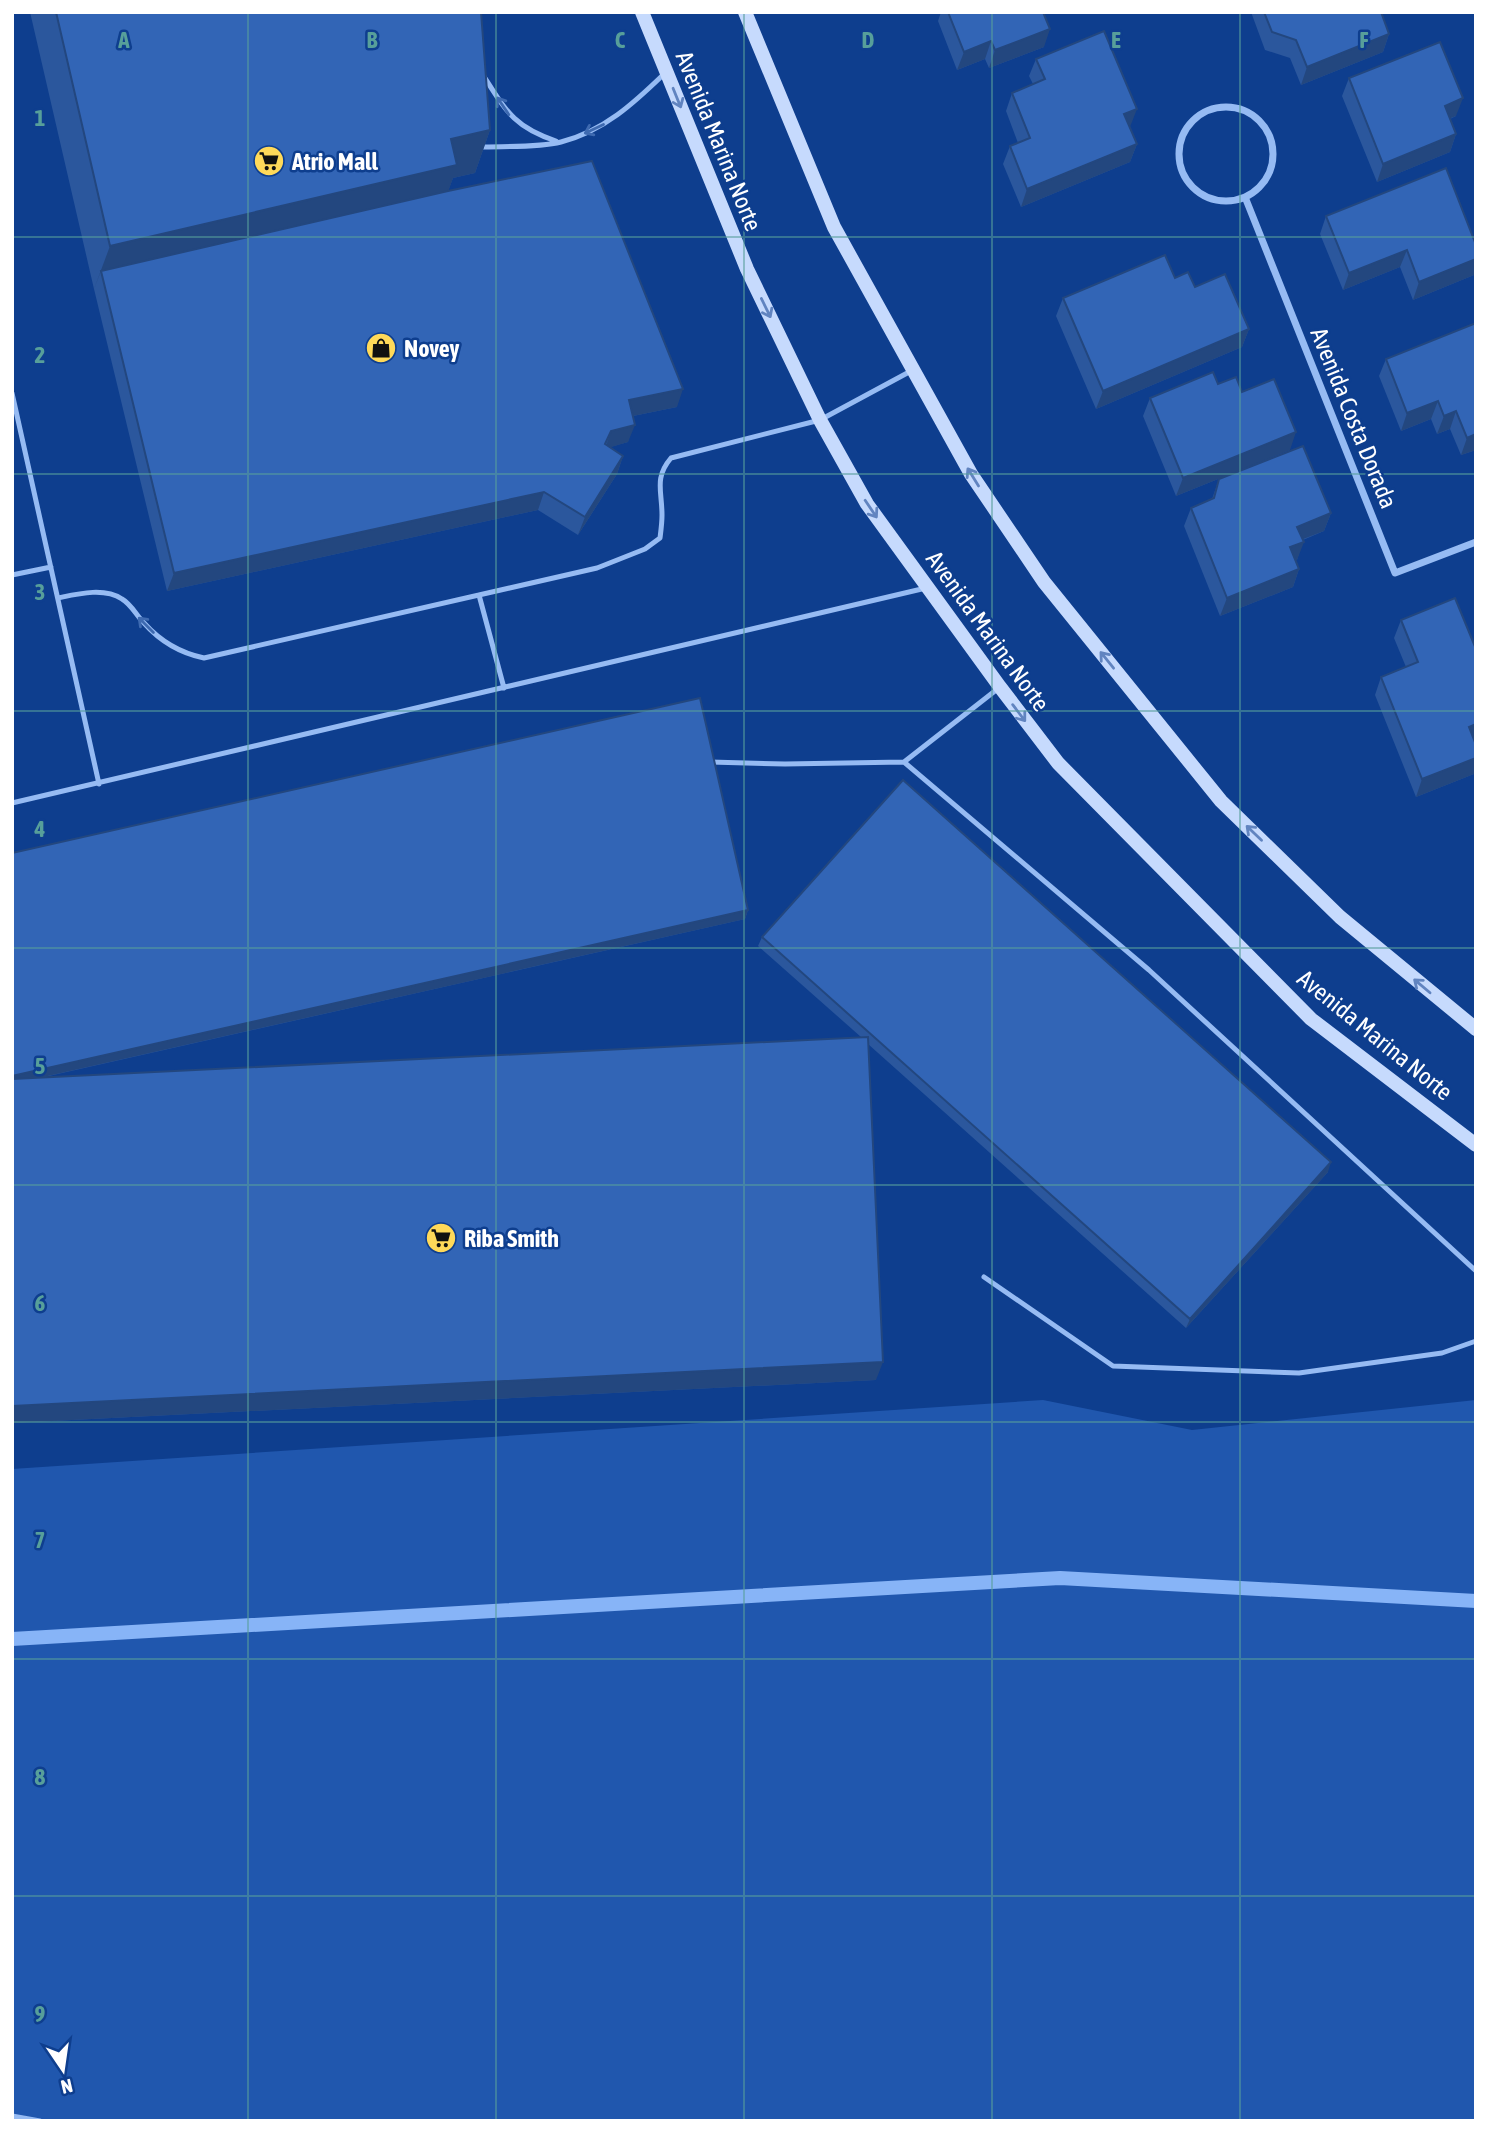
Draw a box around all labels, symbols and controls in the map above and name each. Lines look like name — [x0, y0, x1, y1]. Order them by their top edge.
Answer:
text: A — [117, 27, 130, 53]
text: B — [367, 27, 378, 53]
text: C — [615, 27, 626, 53]
text: D — [862, 27, 875, 53]
text: E — [1111, 27, 1121, 53]
text: F — [1359, 27, 1369, 53]
street label: Avenida Marina Norte — [671, 47, 767, 235]
one-way arrow — [672, 87, 685, 109]
one-way arrow — [496, 97, 510, 116]
text: 1 — [35, 105, 46, 131]
one-way arrow — [584, 123, 606, 136]
supermarket icon: Atrio Mall — [252, 144, 286, 178]
place label: Atrio Mall — [291, 148, 378, 175]
one-way arrow — [759, 297, 773, 318]
street label: Avenida Costa Dorada — [1305, 324, 1403, 512]
shop icon: Novey — [364, 331, 398, 365]
place label: Novey — [404, 335, 460, 362]
text: 2 — [35, 342, 45, 368]
one-way arrow — [965, 467, 979, 487]
one-way arrow — [864, 499, 879, 518]
street label: Avenida Marina Norte — [921, 546, 1055, 716]
text: 3 — [35, 579, 45, 605]
one-way arrow — [138, 617, 155, 634]
one-way arrow — [1099, 652, 1115, 670]
one-way arrow — [1012, 703, 1027, 722]
text: 4 — [34, 816, 46, 842]
one-way arrow — [1246, 825, 1263, 842]
street label: Avenida Marina Norte — [1292, 964, 1458, 1106]
one-way arrow — [1414, 978, 1432, 994]
text: 5 — [35, 1053, 46, 1079]
supermarket icon: Riba Smith — [424, 1221, 458, 1255]
place label: Riba Smith — [464, 1225, 559, 1252]
text: 6 — [35, 1290, 46, 1316]
text: 7 — [35, 1527, 45, 1553]
text: 8 — [35, 1764, 46, 1790]
text: 9 — [35, 2001, 46, 2027]
north arrow — [28, 2035, 98, 2105]
text: N — [59, 2075, 75, 2099]

